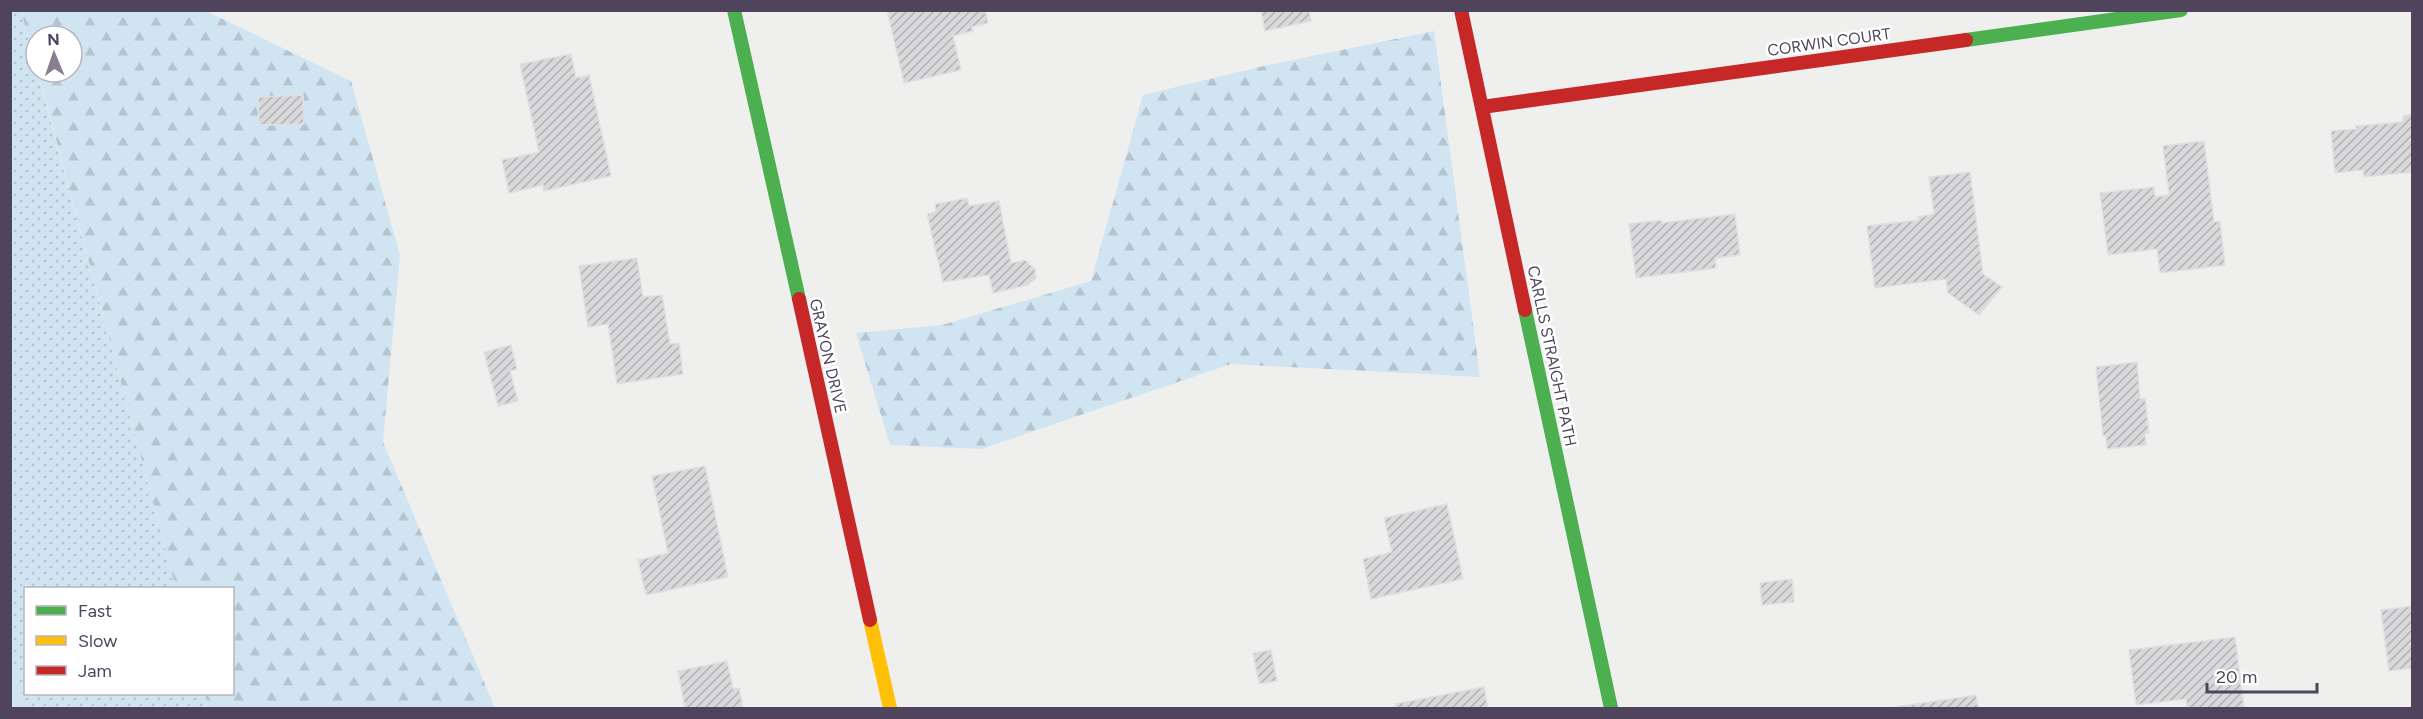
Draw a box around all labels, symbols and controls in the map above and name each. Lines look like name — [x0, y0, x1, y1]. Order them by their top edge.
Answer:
north arrow — [24, 24, 84, 84]
street label: CORWIN COURT — [1766, 24, 1892, 60]
text: N — [47, 30, 60, 49]
street label: CARLLS STRAIGHT PATH — [1524, 264, 1580, 448]
street label: GRAYON DRIVE — [806, 297, 850, 415]
legend — [24, 587, 234, 695]
text: Fast — [78, 600, 112, 622]
text: Slow — [78, 630, 117, 652]
scale bar — [2207, 656, 2316, 694]
text: Jam — [78, 660, 112, 682]
text: 20 m — [2216, 666, 2257, 688]

